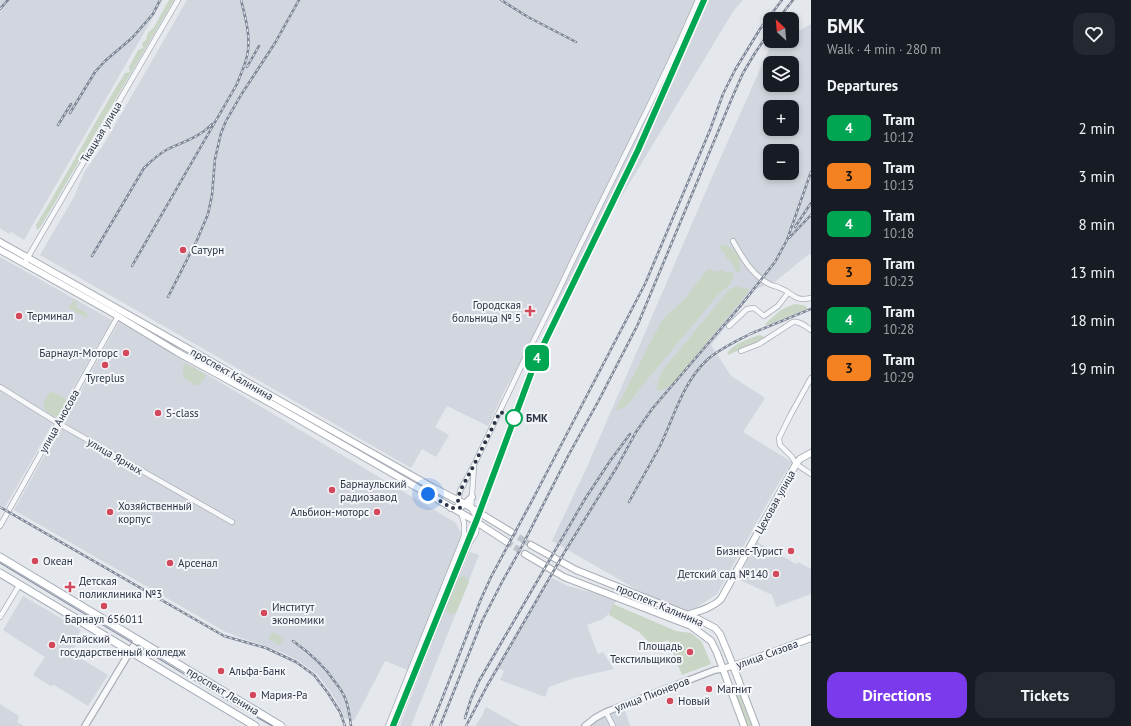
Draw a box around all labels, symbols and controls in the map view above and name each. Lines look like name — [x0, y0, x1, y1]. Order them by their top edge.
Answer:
north arrow — [763, 12, 799, 48]
map controls — [763, 12, 799, 180]
button: heart — [1073, 13, 1115, 55]
text: БМК — [827, 14, 865, 38]
text: Walk · 4 min · 280 m — [827, 41, 941, 58]
button: layers — [763, 56, 799, 92]
text: Departures — [827, 76, 898, 95]
street label: Ткацкая улица — [77, 99, 125, 165]
button: + — [763, 100, 799, 136]
text: Tram — [883, 110, 915, 129]
text: 4 — [845, 119, 853, 137]
text: 2 min — [1078, 119, 1115, 138]
text: 10:12 — [883, 129, 914, 146]
button: − — [763, 144, 799, 180]
text: Tram — [883, 158, 915, 177]
text: 3 — [845, 167, 853, 185]
text: 3 min — [1078, 167, 1115, 186]
text: 10:13 — [883, 177, 914, 194]
text: Tram — [883, 206, 915, 225]
text: 4 — [845, 215, 853, 233]
text: 8 min — [1078, 215, 1115, 234]
text: 10:18 — [883, 225, 914, 242]
place label: Сатурн — [191, 243, 224, 257]
marker: Сатурн — [178, 245, 188, 255]
text: Tram — [883, 254, 915, 273]
text: 3 — [845, 263, 853, 281]
text: 13 min — [1070, 263, 1115, 282]
text: 10:23 — [883, 273, 914, 290]
place label: Городская больница № 5 — [452, 298, 521, 325]
text: Tram — [883, 302, 915, 321]
marker: Городская больница № 5 — [524, 305, 536, 317]
place label: Терминал — [27, 309, 73, 323]
marker: Терминал — [14, 311, 24, 321]
text: 4 — [845, 311, 853, 329]
text: 18 min — [1070, 311, 1115, 330]
text: 10:28 — [883, 321, 914, 338]
street label: проспект Калинина — [188, 345, 276, 403]
line badge: 4 — [524, 345, 550, 371]
place label: Барнаул-Моторс — [39, 346, 118, 360]
marker: Барнаул-Моторс — [121, 348, 131, 358]
text: 4 — [533, 349, 541, 367]
text: Tram — [883, 350, 915, 369]
text: 3 — [845, 359, 853, 377]
text: 19 min — [1070, 359, 1115, 378]
marker: Tyreplus — [100, 360, 110, 370]
text: 10:29 — [883, 369, 914, 386]
place label: Tyreplus — [86, 371, 125, 385]
street label: улица Аносова — [36, 387, 82, 455]
place label: S-class — [166, 406, 199, 420]
marker: S-class — [153, 408, 163, 418]
marker: БМК — [505, 409, 523, 427]
place label: БМК — [526, 411, 548, 425]
street label: улица Ярных — [85, 434, 146, 478]
street label: Цеховая улица — [752, 468, 798, 536]
place label: Барнаульский радиозавод — [340, 477, 407, 504]
your location — [418, 484, 438, 504]
marker: Барнаульский радиозавод — [327, 485, 337, 495]
place label: Хозяйственный корпус — [118, 499, 192, 526]
place label: Альбион-моторс — [290, 505, 369, 519]
marker: Хозяйственный корпус — [105, 507, 115, 517]
marker: Альбион-моторс — [372, 507, 382, 517]
place label: Бизнес-Турист — [716, 544, 784, 558]
marker: Бизнес-Турист — [786, 546, 796, 556]
place label: Океан — [43, 554, 73, 568]
marker: Океан — [30, 556, 40, 566]
place label: Арсенал — [178, 556, 218, 570]
marker: Арсенал — [165, 558, 175, 568]
place label: Детский сад №140 — [677, 567, 768, 581]
marker: Детский сад №140 — [771, 569, 781, 579]
place label: Детская поликлиника №3 — [79, 574, 162, 601]
street label: проспект Калинина — [614, 580, 706, 630]
marker: Детская поликлиника №3 — [64, 581, 76, 593]
place label: Институт экономики — [272, 600, 324, 627]
marker: Барнаул 656011 — [99, 601, 109, 611]
marker: Институт экономики — [259, 608, 269, 618]
place label: Барнаул 656011 — [65, 612, 143, 626]
place label: Алтайский государственный колледж — [60, 632, 187, 659]
street label: улица Сизова — [734, 636, 800, 672]
place label: Площадь Текстильщиков — [610, 639, 682, 666]
marker: Алтайский государственный колледж — [47, 640, 57, 650]
marker: Площадь Текстильщиков — [685, 647, 695, 657]
street label: проспект Ленина — [184, 664, 262, 718]
place label: Альфа-Банк — [229, 664, 286, 678]
marker: Альфа-Банк — [216, 666, 226, 676]
button: Directions — [827, 672, 967, 718]
button: Tickets — [975, 672, 1115, 718]
street label: улица Пионеров — [613, 673, 691, 715]
place label: Магнит — [717, 682, 752, 696]
marker: Магнит — [704, 684, 714, 694]
place label: Мария-Ра — [261, 688, 308, 702]
marker: Мария-Ра — [248, 690, 258, 700]
place label: Новый — [678, 694, 710, 708]
marker: Новый — [665, 696, 675, 706]

